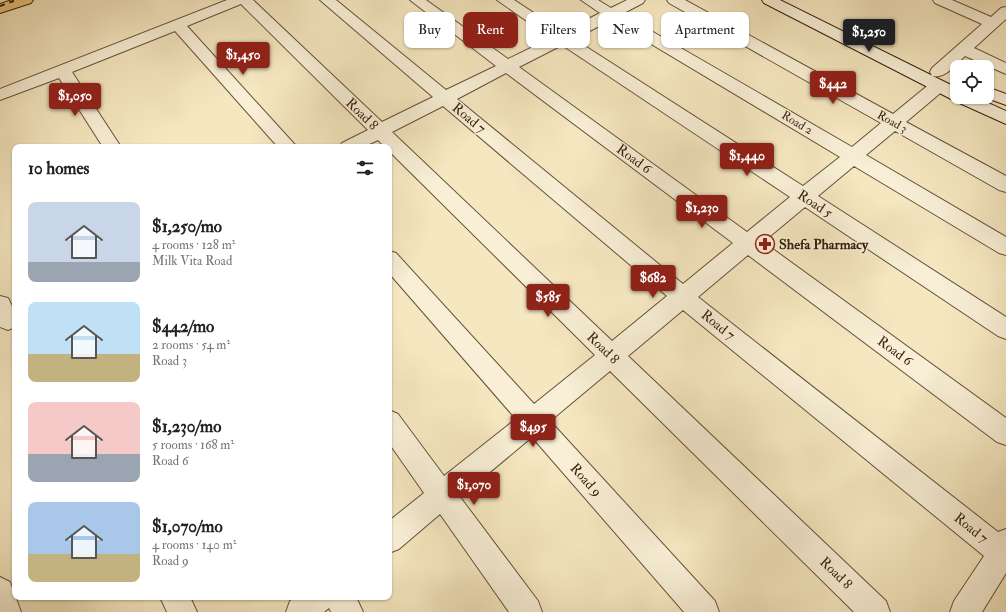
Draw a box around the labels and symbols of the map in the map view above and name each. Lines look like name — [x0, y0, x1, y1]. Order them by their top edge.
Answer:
pin: $1,250 — [836, 19, 902, 53]
pin: $1,450 — [210, 42, 276, 76]
pin: $442 — [809, 71, 857, 105]
pin: $1,050 — [42, 83, 108, 117]
street label: Road 8 — [342, 94, 382, 134]
street label: Road 7 — [449, 99, 490, 137]
street label: Road 2 — [779, 108, 815, 138]
street label: Road 3 — [874, 108, 910, 136]
street label: Road 6 — [613, 141, 656, 178]
pin: $1,440 — [714, 143, 780, 177]
street label: Road 5 — [794, 186, 836, 222]
pin: $1,230 — [669, 195, 735, 229]
pharmacy icon: Shefa Pharmacy — [754, 233, 776, 255]
place label: Shefa Pharmacy — [779, 236, 869, 254]
pin: $682 — [629, 265, 677, 299]
pin: $585 — [524, 284, 572, 318]
street label: Road 7 — [698, 306, 739, 344]
street label: Road 8 — [583, 328, 623, 368]
street label: Road 6 — [874, 333, 917, 370]
pin: $495 — [509, 414, 557, 448]
street label: Road 9 — [567, 460, 605, 500]
pin: $1,070 — [441, 472, 507, 506]
street label: Road 7 — [951, 509, 992, 547]
street label: Road 8 — [816, 553, 856, 593]

